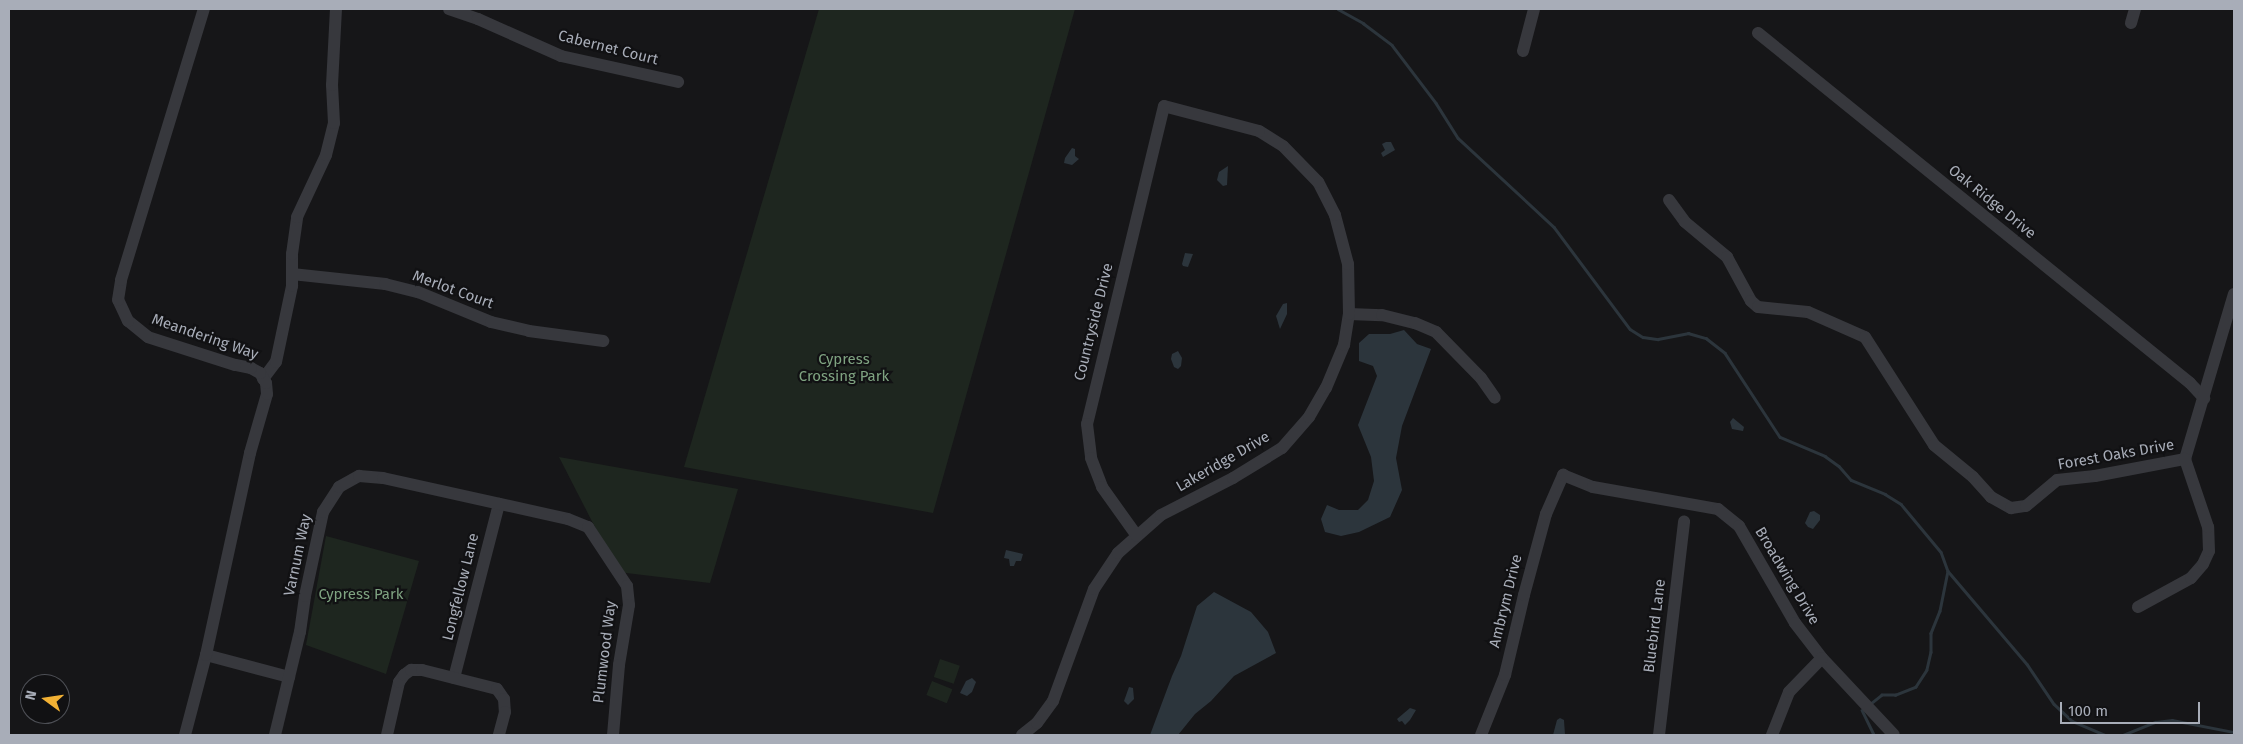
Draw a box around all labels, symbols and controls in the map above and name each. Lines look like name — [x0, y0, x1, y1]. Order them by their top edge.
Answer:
street label: Cabernet Court — [556, 27, 660, 69]
street label: Oak Ridge Drive — [1945, 161, 2039, 243]
street label: Countryside Drive — [1071, 261, 1117, 383]
street label: Merlot Court — [410, 267, 496, 313]
street label: Meandering Way — [149, 310, 261, 364]
park label: Cypress Crossing Park — [799, 350, 889, 385]
street label: Lakeridge Drive — [1173, 428, 1273, 496]
street label: Forest Oaks Drive — [2057, 436, 2175, 474]
street label: Varnum Way — [281, 512, 315, 598]
street label: Broadwing Drive — [1751, 524, 1823, 628]
street label: Longfellow Lane — [439, 531, 483, 643]
street label: Ambrym Drive — [1486, 552, 1526, 650]
street label: Bluebird Lane — [1640, 578, 1670, 674]
park label: Cypress Park — [319, 586, 403, 604]
street label: Plumwood Way — [590, 600, 620, 704]
north arrow — [20, 674, 70, 724]
text: N — [22, 689, 40, 702]
scale bar — [2063, 692, 2203, 724]
text: 100 m — [2068, 702, 2108, 720]

